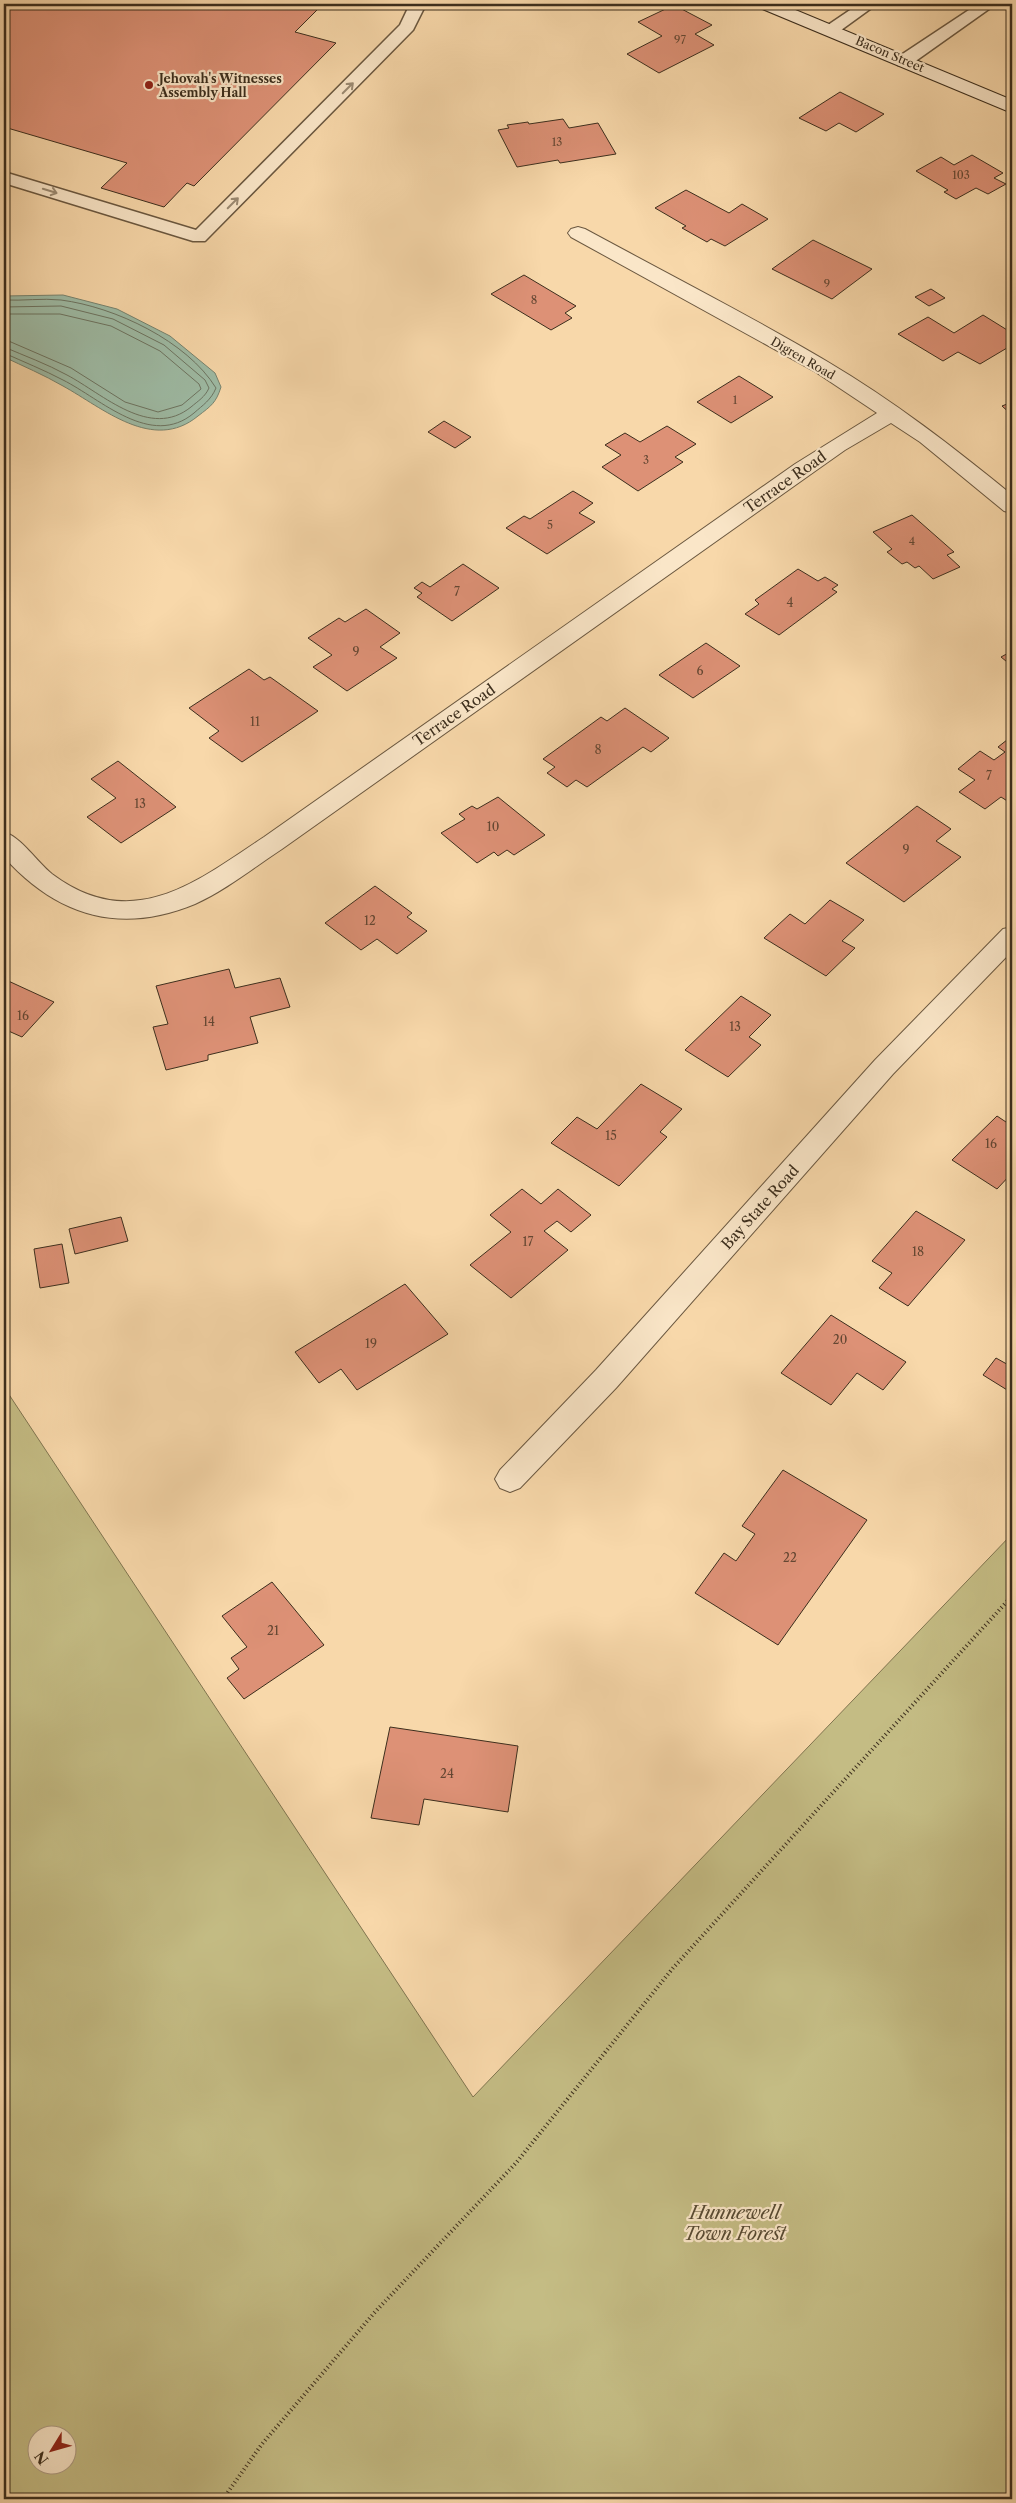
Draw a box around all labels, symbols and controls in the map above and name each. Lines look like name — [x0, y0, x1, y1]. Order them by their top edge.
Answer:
house number: 97 — [674, 33, 687, 47]
street label: Bacon Street — [853, 33, 927, 75]
place label: Jehovah's Witnesses Assembly Hall — [157, 71, 282, 100]
marker: Jehovah's Witnesses Assembly Hall — [143, 79, 155, 91]
one-way arrow — [342, 81, 354, 94]
house number: 13 — [552, 135, 562, 149]
house number: 103 — [952, 168, 970, 182]
one-way arrow — [42, 187, 58, 197]
one-way arrow — [227, 196, 239, 209]
house number: 9 — [824, 277, 830, 291]
house number: 8 — [531, 293, 537, 307]
street label: Digren Road — [768, 334, 838, 383]
house number: 1 — [733, 393, 738, 407]
street label: Terrace Road — [740, 447, 830, 517]
house number: 3 — [643, 453, 649, 467]
house number: 5 — [547, 518, 553, 532]
house number: 4 — [909, 534, 915, 548]
house number: 7 — [454, 584, 460, 599]
house number: 4 — [787, 595, 794, 610]
house number: 9 — [352, 644, 360, 659]
house number: 6 — [696, 663, 704, 678]
street label: Terrace Road — [409, 680, 499, 750]
house number: 11 — [250, 714, 260, 729]
house number: 8 — [594, 742, 602, 757]
house number: 7 — [986, 768, 992, 783]
house number: 13 — [134, 796, 146, 811]
house number: 10 — [487, 819, 499, 834]
house number: 9 — [902, 842, 910, 857]
house number: 12 — [364, 913, 376, 928]
house number: 16 — [17, 1008, 29, 1023]
house number: 14 — [203, 1014, 215, 1029]
house number: 13 — [729, 1019, 741, 1034]
house number: 15 — [605, 1128, 617, 1143]
house number: 16 — [985, 1136, 997, 1151]
street label: Bay State Road — [717, 1161, 803, 1253]
house number: 17 — [523, 1234, 534, 1249]
house number: 18 — [912, 1244, 924, 1259]
house number: 20 — [833, 1332, 847, 1347]
house number: 19 — [365, 1336, 377, 1351]
house number: 22 — [783, 1550, 797, 1565]
house number: 21 — [267, 1623, 279, 1638]
house number: 24 — [440, 1766, 454, 1781]
park label: Hunnewell Town Forest — [684, 2202, 787, 2245]
north arrow — [28, 2426, 78, 2476]
text: N — [31, 2448, 52, 2468]

